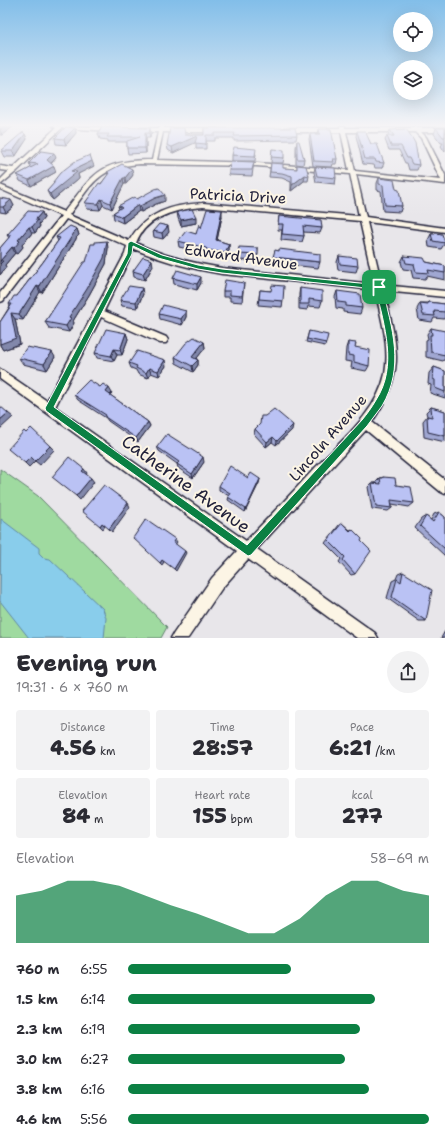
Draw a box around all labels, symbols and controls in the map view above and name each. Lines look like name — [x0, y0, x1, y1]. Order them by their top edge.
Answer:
map controls — [393, 12, 433, 100]
button: locate — [393, 12, 433, 52]
button: layers — [393, 60, 433, 100]
street label: Patricia Drive — [189, 183, 287, 209]
street label: Edward Avenue — [183, 239, 299, 275]
pin — [362, 270, 396, 304]
icon: arrive — [368, 276, 390, 298]
street label: Lincoln Avenue — [285, 390, 371, 486]
street label: Catherine Avenue — [117, 429, 255, 539]
text: Evening run — [16, 649, 157, 678]
button: share — [387, 651, 429, 693]
text: 19:31 · 6 × 760 m — [16, 679, 128, 696]
text: Distance — [60, 720, 105, 735]
text: Time — [210, 720, 235, 735]
text: Pace — [350, 720, 374, 735]
text: 4.56 — [50, 735, 96, 761]
text: 28:57 — [192, 735, 253, 761]
text: 6:21 — [329, 735, 372, 761]
text: km — [96, 744, 115, 759]
text: /km — [372, 744, 395, 759]
text: Elevation — [58, 788, 107, 803]
text: Heart rate — [194, 788, 251, 803]
text: kcal — [351, 788, 373, 803]
text: 84 — [62, 803, 90, 829]
text: 155 — [192, 803, 227, 829]
text: 277 — [342, 803, 383, 829]
text: m — [90, 812, 103, 827]
text: bpm — [227, 812, 253, 827]
text: Elevation — [16, 850, 74, 867]
text: 58–69 m — [370, 850, 429, 867]
text: 760 m — [16, 961, 59, 978]
text: 6:55 — [80, 961, 107, 978]
text: 1.5 km — [16, 991, 58, 1008]
text: 6:14 — [80, 991, 105, 1008]
text: 2.3 km — [16, 1021, 62, 1038]
text: 6:19 — [80, 1021, 105, 1038]
text: 3.0 km — [16, 1051, 62, 1068]
text: 6:27 — [80, 1051, 109, 1068]
text: 3.8 km — [16, 1081, 62, 1098]
text: 6:16 — [80, 1081, 105, 1098]
text: 4.6 km — [16, 1111, 62, 1128]
text: 5:56 — [80, 1111, 108, 1128]

